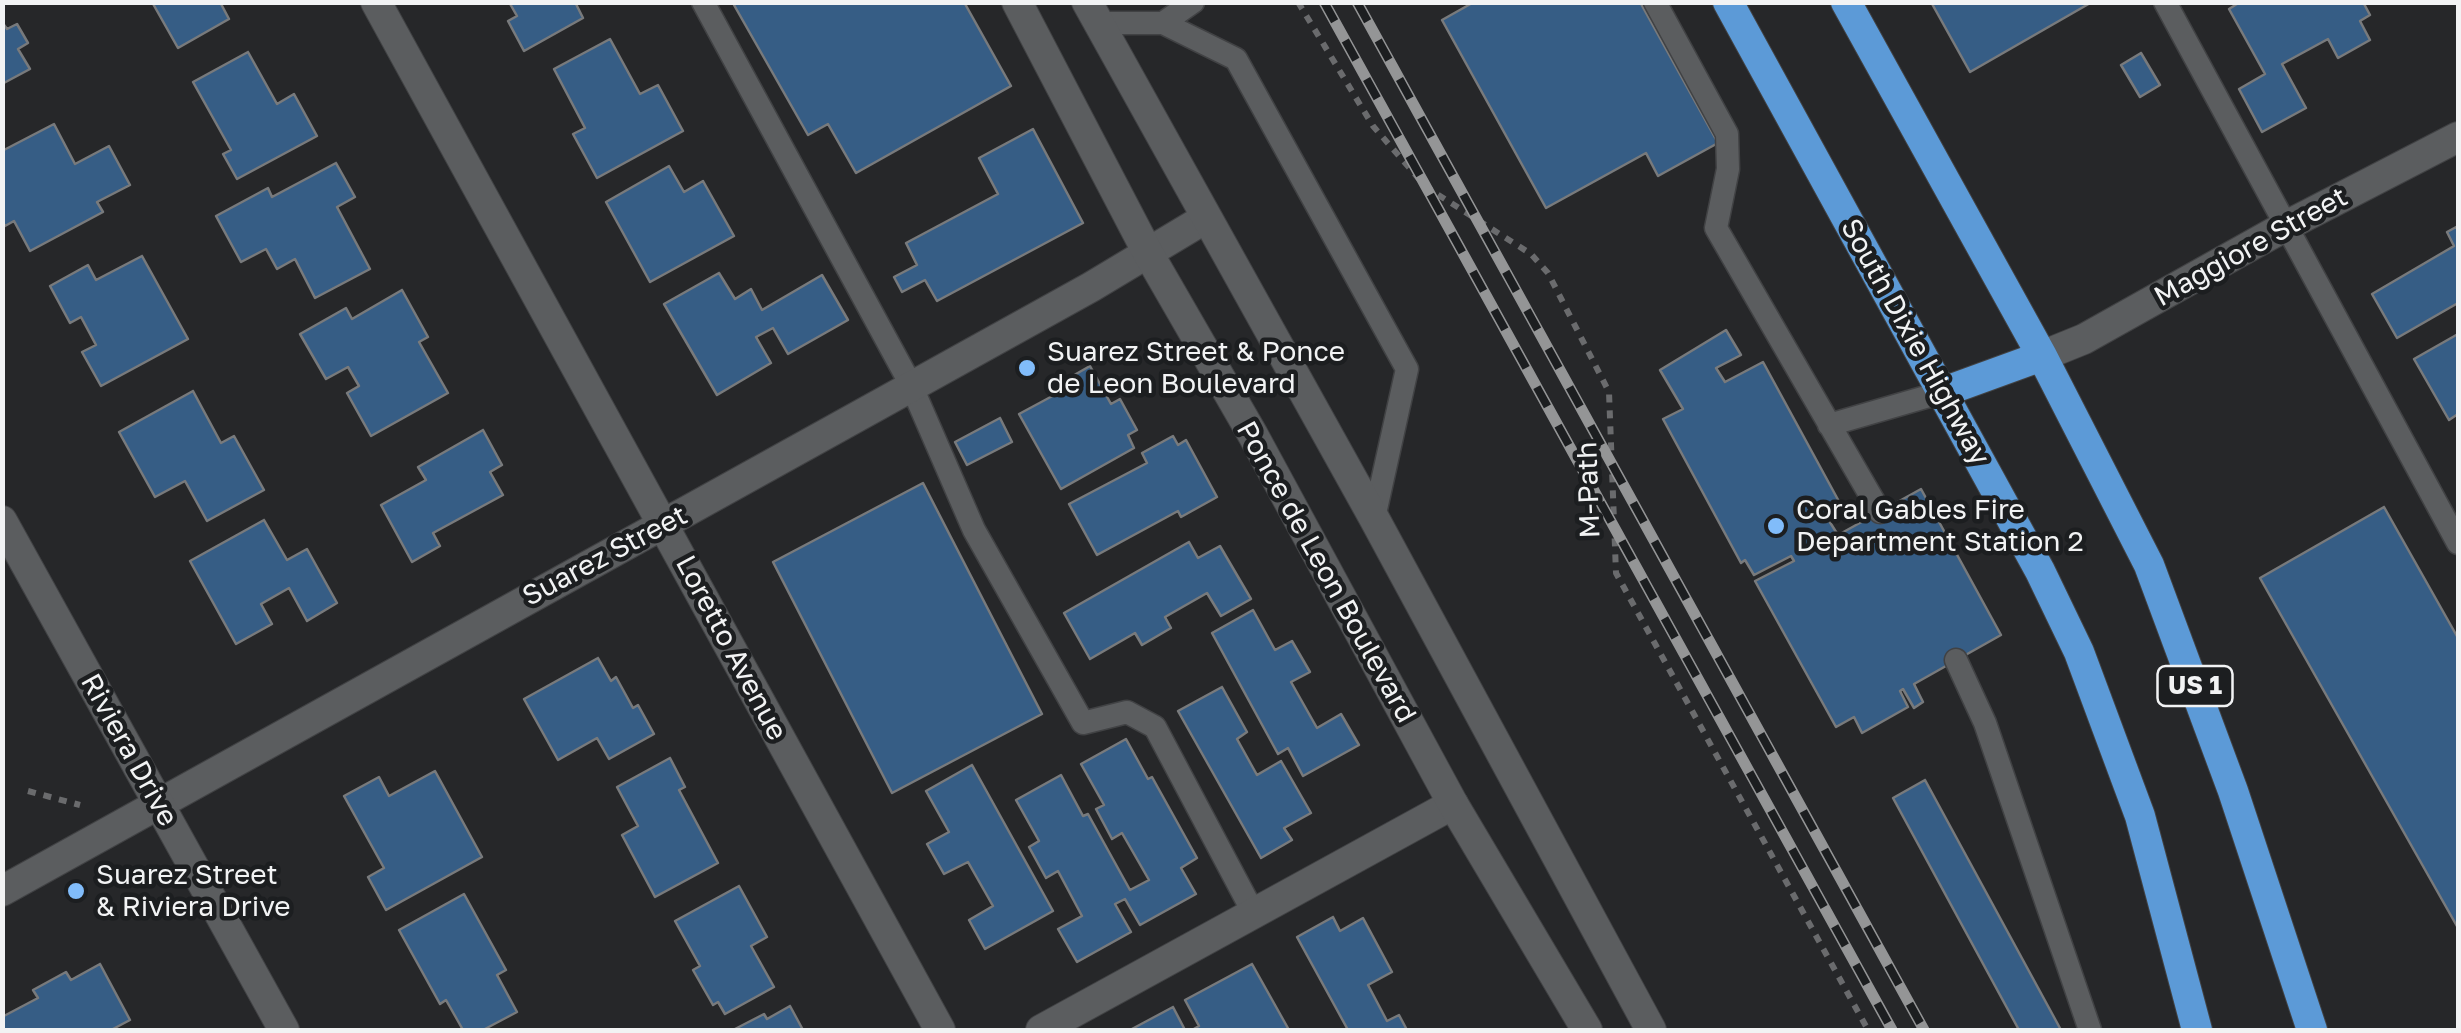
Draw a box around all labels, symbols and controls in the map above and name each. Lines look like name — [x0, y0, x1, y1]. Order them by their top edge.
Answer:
street label: Maggiore Street — [2149, 180, 2353, 314]
street label: South Dixie Highway — [1833, 213, 1997, 471]
place label: Suarez Street & Ponce de Leon Boulevard — [1047, 335, 1345, 401]
marker: Suarez Street & Ponce de Leon Boulevard — [1016, 357, 1038, 379]
street label: Ponce de Leon Boulevard — [1229, 415, 1423, 729]
street label: M-Path — [1571, 441, 1607, 539]
place label: Coral Gables Fire Department Station 2 — [1796, 493, 2084, 559]
street label: Suarez Street — [517, 499, 693, 613]
marker: Coral Gables Fire Department Station 2 — [1765, 515, 1787, 537]
street label: Loretto Avenue — [668, 550, 794, 746]
road number: US 1 — [2158, 666, 2232, 706]
street label: Riviera Drive — [73, 668, 185, 832]
place label: Suarez Street & Riviera Drive — [96, 858, 291, 924]
marker: Suarez Street & Riviera Drive — [65, 880, 87, 902]

